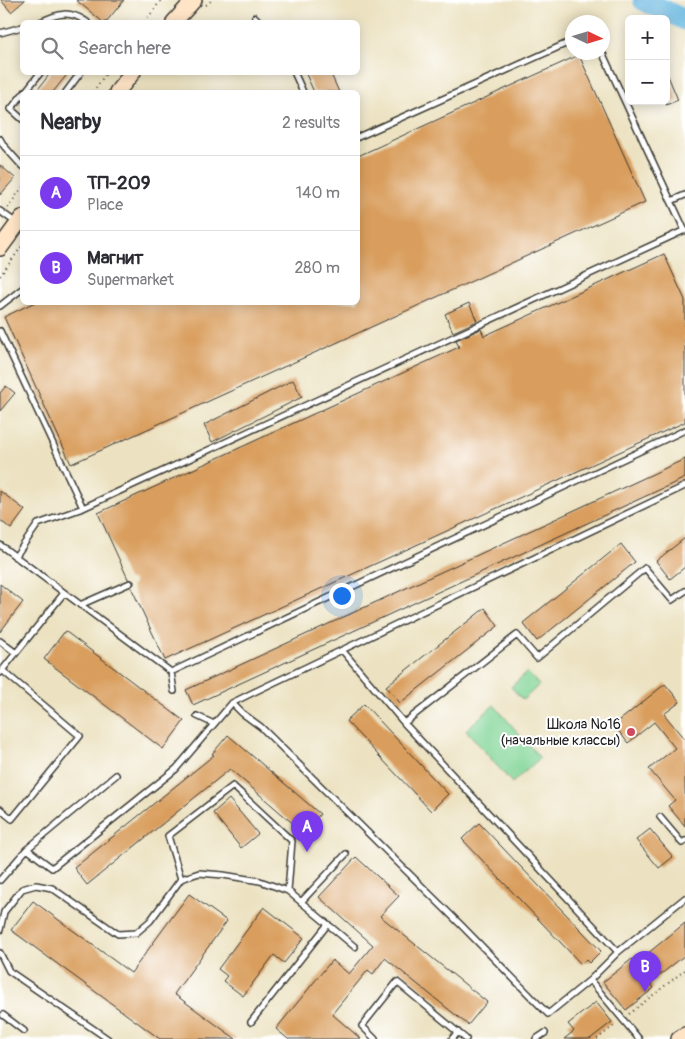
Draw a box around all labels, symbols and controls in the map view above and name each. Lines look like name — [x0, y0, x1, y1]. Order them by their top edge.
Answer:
north arrow — [565, 15, 610, 60]
map controls — [625, 15, 670, 105]
button: + — [625, 15, 670, 60]
search box — [20, 20, 360, 75]
icon: search — [38, 34, 66, 62]
text: Search here — [78, 36, 171, 60]
button: − — [625, 60, 670, 105]
text: Nearby — [40, 109, 101, 136]
text: 2 results — [282, 113, 340, 133]
text: ТП-209 — [87, 171, 150, 195]
text: A — [51, 183, 61, 203]
text: 140 m — [296, 183, 340, 203]
text: Place — [87, 195, 123, 215]
text: Магнит — [87, 246, 143, 270]
text: B — [51, 258, 61, 278]
text: 280 m — [294, 258, 340, 278]
text: Supermarket — [87, 270, 174, 290]
your location — [329, 583, 355, 609]
place label: Школа №16 (начальные классы) — [500, 716, 621, 749]
marker: Школа №16 (начальные классы) — [625, 726, 637, 738]
pin: A — [291, 811, 323, 852]
pin: B — [629, 951, 661, 992]

